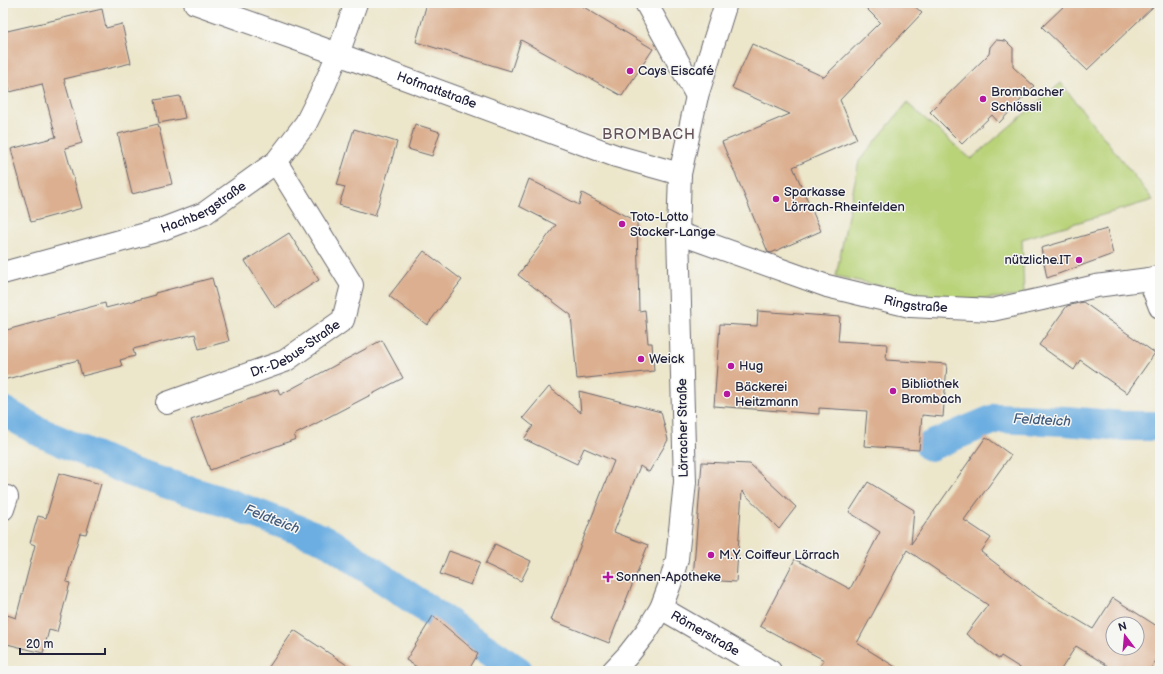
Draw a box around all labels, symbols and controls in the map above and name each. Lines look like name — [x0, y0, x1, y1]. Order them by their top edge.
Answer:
place label: Cays Eiscafé — [638, 63, 714, 79]
marker: Cays Eiscafé — [625, 66, 635, 76]
street label: Hofmattstraße — [395, 68, 479, 112]
place label: Brombacher Schlössli — [991, 84, 1064, 115]
marker: Brombacher Schlössli — [978, 94, 988, 104]
district label: BROMBACH — [602, 125, 696, 144]
street label: Hachbergstraße — [159, 178, 250, 237]
place label: Sparkasse Lörrach-Rheinfelden — [784, 184, 905, 215]
marker: Sparkasse Lörrach-Rheinfelden — [771, 194, 781, 204]
place label: Toto-Lotto Stocker-Lange — [630, 209, 716, 240]
marker: Toto-Lotto Stocker-Lange — [617, 219, 627, 229]
place label: nützliche.IT — [1005, 252, 1071, 268]
marker: nützliche.IT — [1074, 255, 1084, 265]
street label: Ringstraße — [882, 292, 948, 316]
street label: Dr.-Debus-Straße — [248, 316, 344, 381]
place label: Weick — [649, 351, 685, 367]
marker: Weick — [636, 354, 646, 364]
place label: Hug — [739, 358, 763, 374]
marker: Hug — [726, 361, 736, 371]
place label: Bibliothek Brombach — [901, 376, 961, 407]
street label: Lörracher Straße — [674, 378, 692, 478]
place label: Bäckerei Heitzmann — [735, 379, 798, 410]
marker: Bibliothek Brombach — [888, 386, 898, 396]
marker: Bäckerei Heitzmann — [722, 389, 732, 399]
water label: Feldteich — [1013, 410, 1072, 430]
water label: Feldteich — [242, 501, 302, 537]
place label: M.Y. Coiffeur Lörrach — [719, 547, 839, 563]
marker: M.Y. Coiffeur Lörrach — [706, 550, 716, 560]
place label: Sonnen-Apotheke — [616, 569, 721, 585]
marker: Sonnen-Apotheke — [603, 572, 613, 582]
street label: Römerstraße — [668, 607, 743, 660]
north arrow — [1105, 616, 1145, 656]
text: N — [1117, 619, 1128, 634]
scale bar — [20, 630, 105, 656]
text: 20 m — [26, 637, 53, 652]

